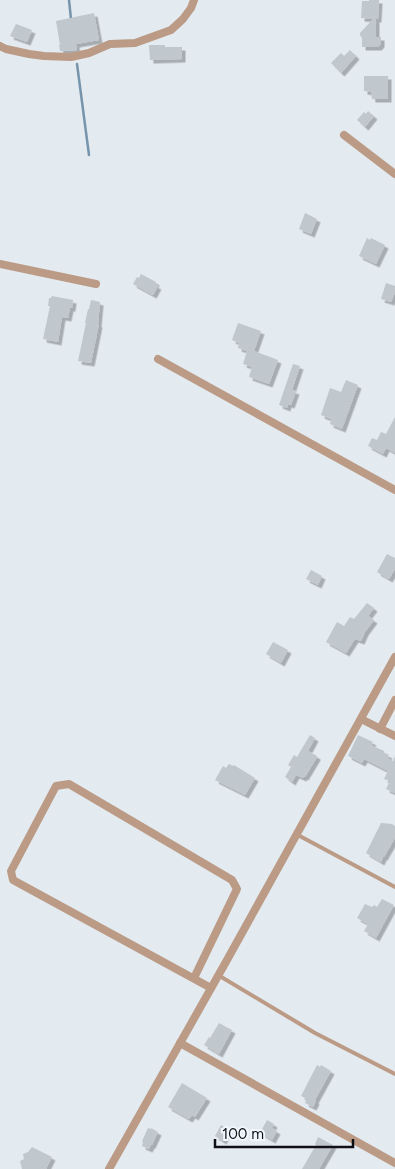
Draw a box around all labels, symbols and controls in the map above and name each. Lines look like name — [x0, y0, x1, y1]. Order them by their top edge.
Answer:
scale bar — [215, 1116, 352, 1148]
text: 100 m — [222, 1125, 264, 1143]

